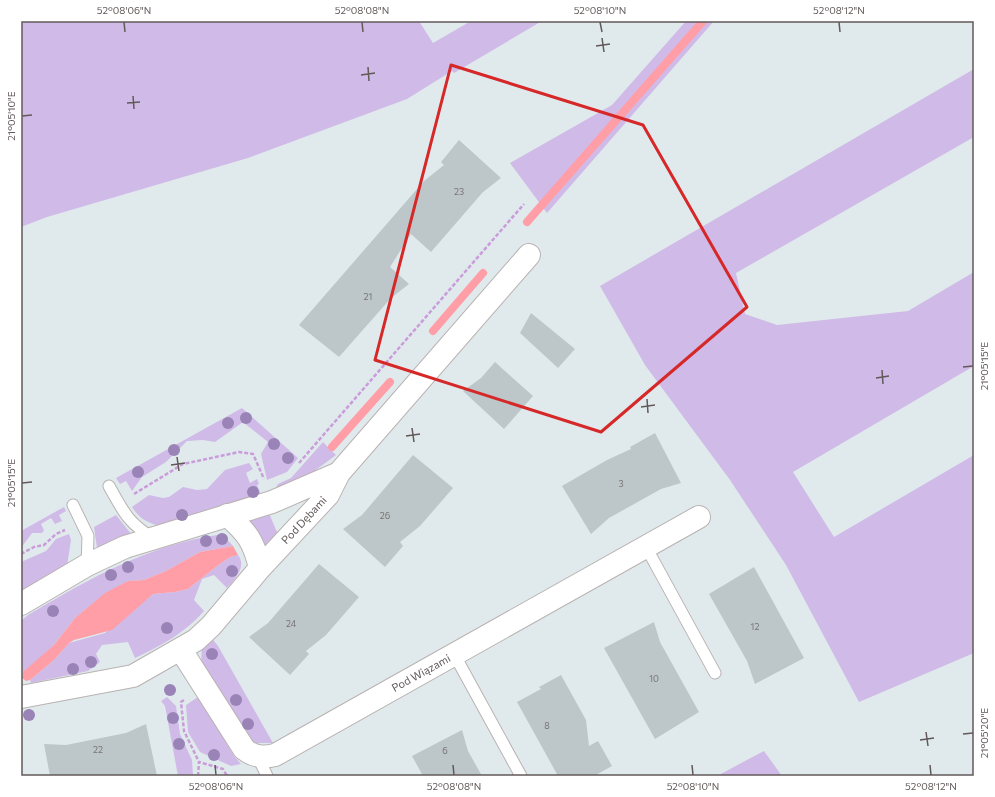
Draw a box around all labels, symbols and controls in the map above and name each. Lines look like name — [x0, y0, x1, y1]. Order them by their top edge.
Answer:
text: 52°08'06"N — [97, 4, 151, 16]
text: 52°08'08"N — [335, 4, 389, 16]
text: 52°08'10"N — [574, 4, 626, 16]
text: 52°08'12"N — [813, 4, 865, 16]
text: 21°05'10"E — [5, 91, 17, 141]
house number: 23 — [454, 186, 464, 197]
house number: 21 — [364, 291, 372, 302]
text: 21°05'15"E — [978, 342, 990, 390]
text: 21°05'15"E — [5, 459, 17, 507]
house number: 3 — [618, 478, 624, 489]
street label: Pod Dębami — [278, 493, 329, 546]
house number: 26 — [380, 510, 390, 521]
house number: 24 — [286, 618, 297, 629]
house number: 12 — [751, 621, 759, 632]
street label: Pod Wiązami — [389, 651, 453, 694]
house number: 10 — [649, 673, 659, 684]
text: 21°05'20"E — [978, 708, 990, 758]
house number: 8 — [544, 720, 550, 731]
house number: 22 — [93, 744, 103, 755]
house number: 6 — [442, 745, 448, 756]
text: 52°08'06"N — [189, 780, 243, 792]
text: 52°08'08"N — [427, 780, 481, 792]
text: 52°08'10"N — [667, 780, 719, 792]
text: 52°08'12"N — [905, 780, 957, 792]

